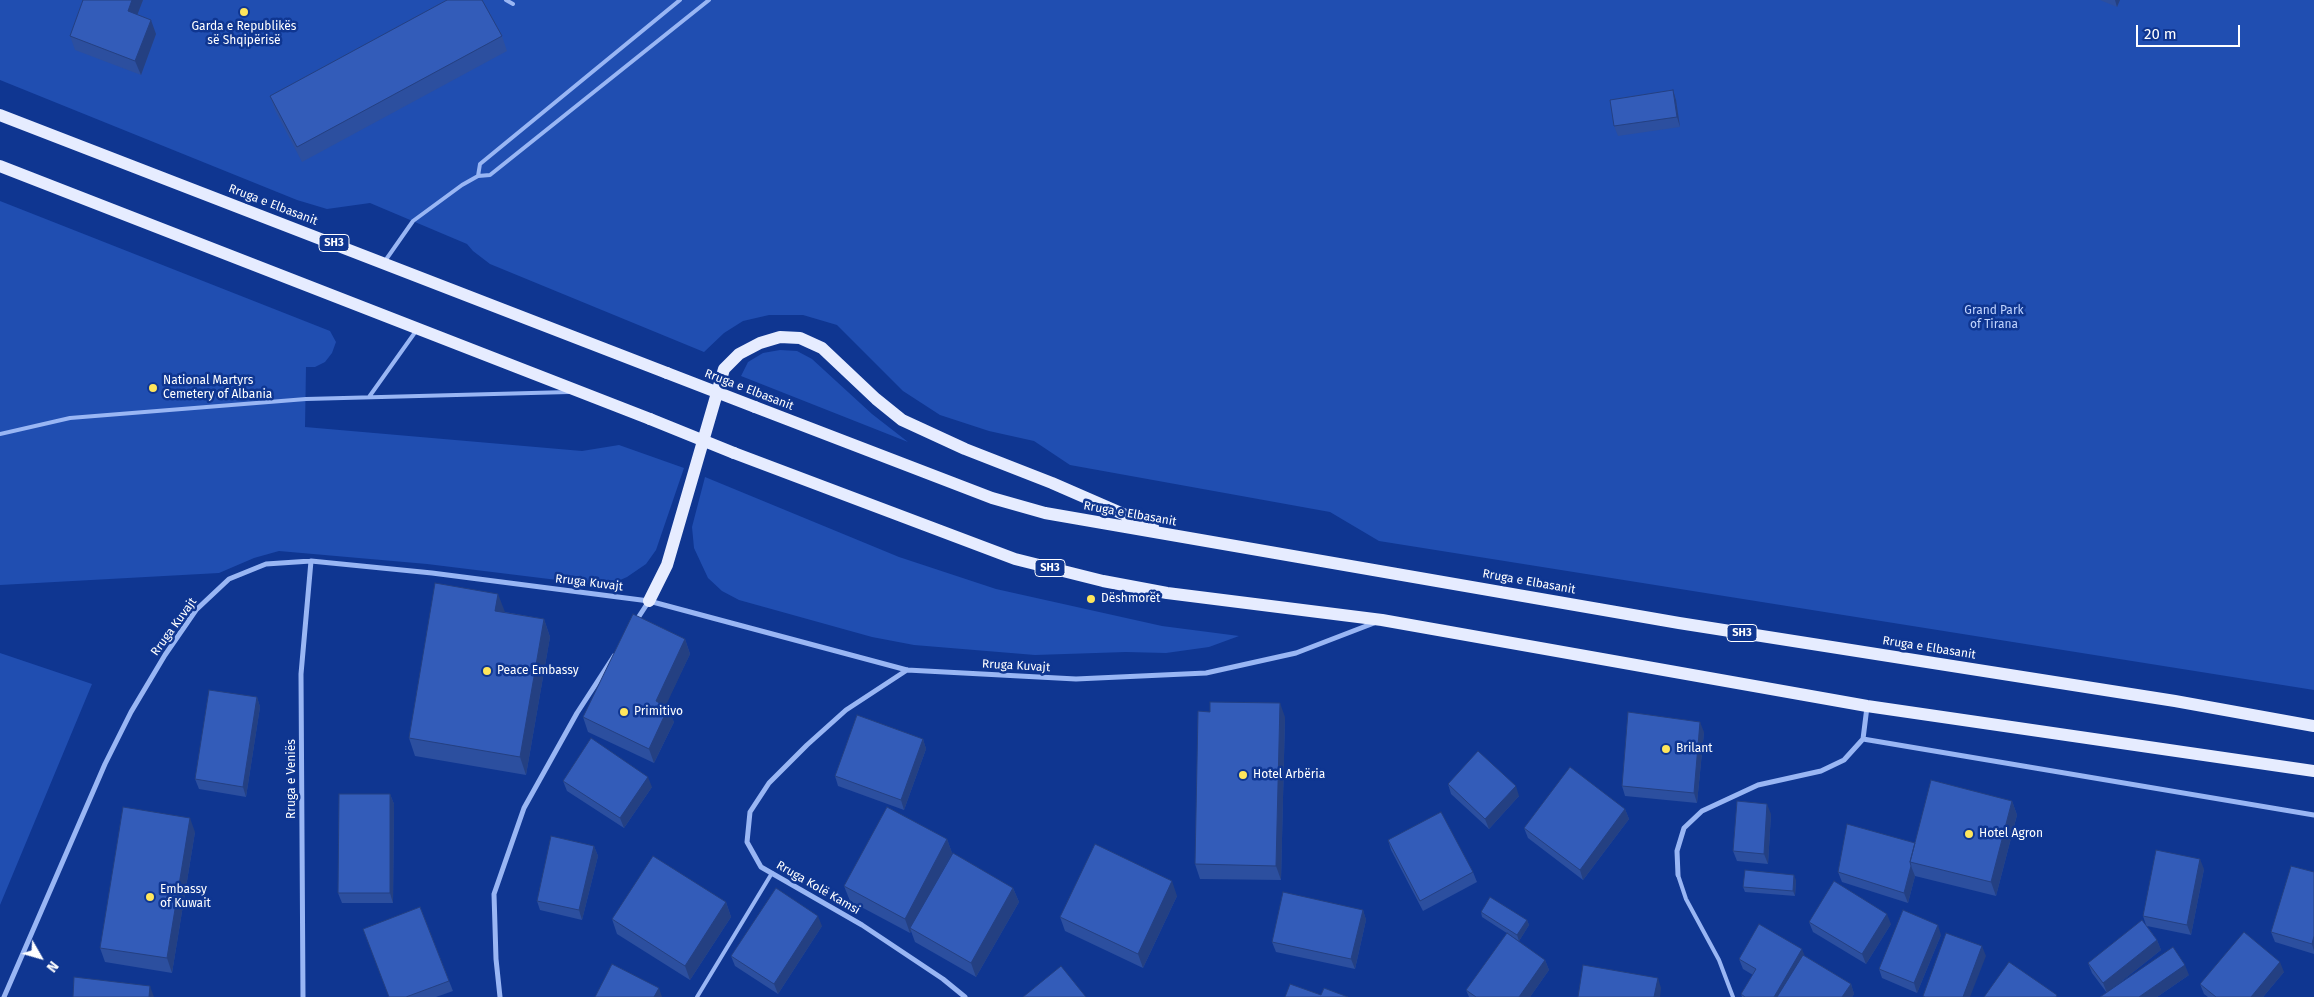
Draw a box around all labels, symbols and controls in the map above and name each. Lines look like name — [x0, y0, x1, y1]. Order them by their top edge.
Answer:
marker: Garda e Republikës së Shqipërisë — [238, 6, 250, 18]
scale bar — [2139, 15, 2243, 47]
place label: Garda e Republikës së Shqipërisë — [192, 20, 296, 48]
text: 20 m — [2144, 25, 2177, 43]
street label: Rruga e Elbasanit — [226, 181, 320, 229]
road number: SH3 — [319, 234, 349, 252]
park label: Grand Park of Tirana — [1964, 304, 2024, 332]
street label: Rruga e Elbasanit — [702, 366, 796, 414]
place label: National Martyrs Cemetery of Albania — [163, 374, 272, 402]
marker: National Martyrs Cemetery of Albania — [147, 382, 159, 394]
street label: Rruga e Elbasanit — [1082, 499, 1178, 529]
road number: SH3 — [1035, 560, 1065, 576]
street label: Rruga e Elbasanit — [1481, 567, 1577, 597]
street label: Rruga Kuvajt — [554, 572, 624, 594]
place label: Dëshmorët — [1101, 592, 1160, 606]
marker: Dëshmorët — [1085, 593, 1097, 605]
street label: Rruga Kuvajt — [148, 595, 200, 659]
road number: SH3 — [1727, 624, 1757, 641]
street label: Rruga e Elbasanit — [1881, 634, 1977, 662]
street label: Rruga Kuvajt — [981, 657, 1051, 675]
place label: Peace Embassy — [497, 664, 579, 678]
marker: Peace Embassy — [481, 665, 493, 677]
place label: Primitivo — [634, 705, 683, 719]
marker: Primitivo — [618, 706, 630, 718]
street label: Rruga e Veniës — [285, 739, 299, 819]
place label: Brilant — [1676, 742, 1713, 756]
marker: Brilant — [1660, 743, 1672, 755]
place label: Hotel Arbëria — [1253, 768, 1325, 782]
marker: Hotel Arbëria — [1237, 769, 1249, 781]
place label: Hotel Agron — [1979, 827, 2043, 841]
marker: Hotel Agron — [1963, 828, 1975, 840]
street label: Rruga Kolë Kamsi — [773, 858, 863, 918]
place label: Embassy of Kuwait — [160, 883, 211, 911]
marker: Embassy of Kuwait — [144, 891, 156, 903]
north arrow — [15, 932, 65, 982]
text: N — [43, 958, 62, 975]

